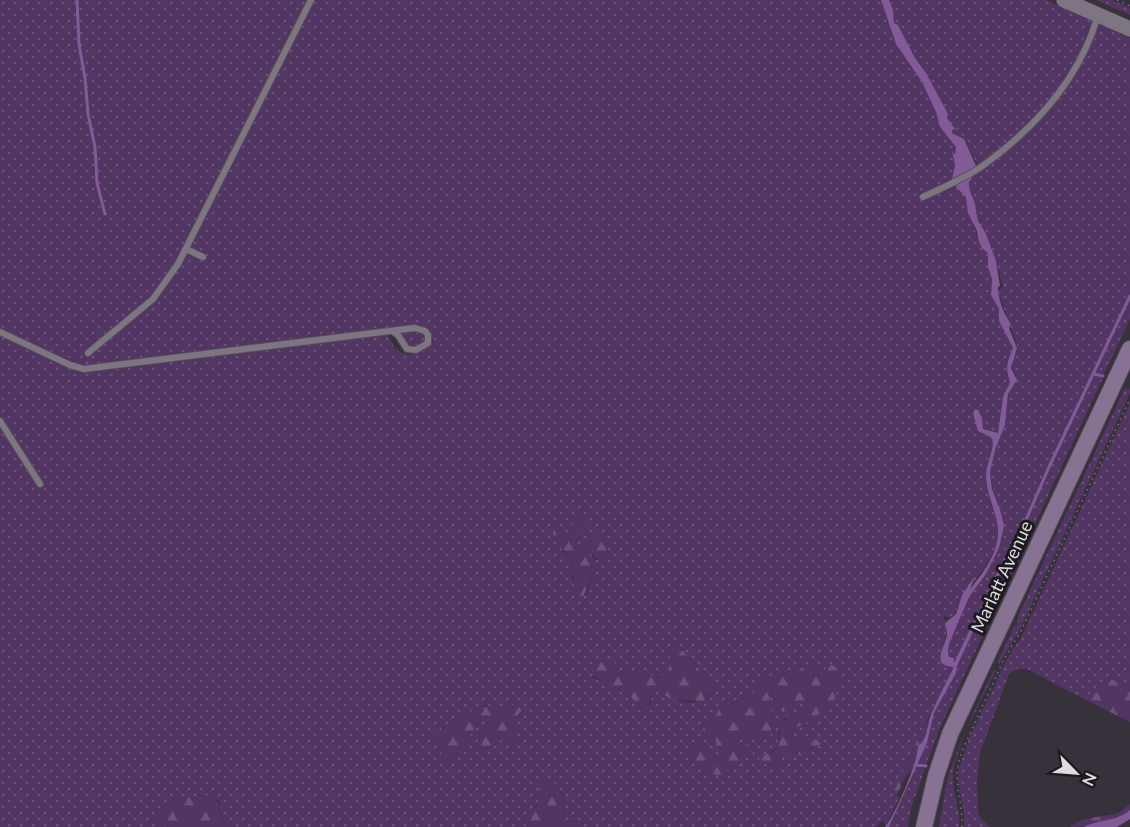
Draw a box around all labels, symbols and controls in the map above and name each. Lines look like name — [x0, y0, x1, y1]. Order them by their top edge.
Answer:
street label: Marlatt Avenue — [966, 517, 1037, 636]
north arrow — [1046, 743, 1106, 803]
text: N — [1079, 770, 1101, 789]

